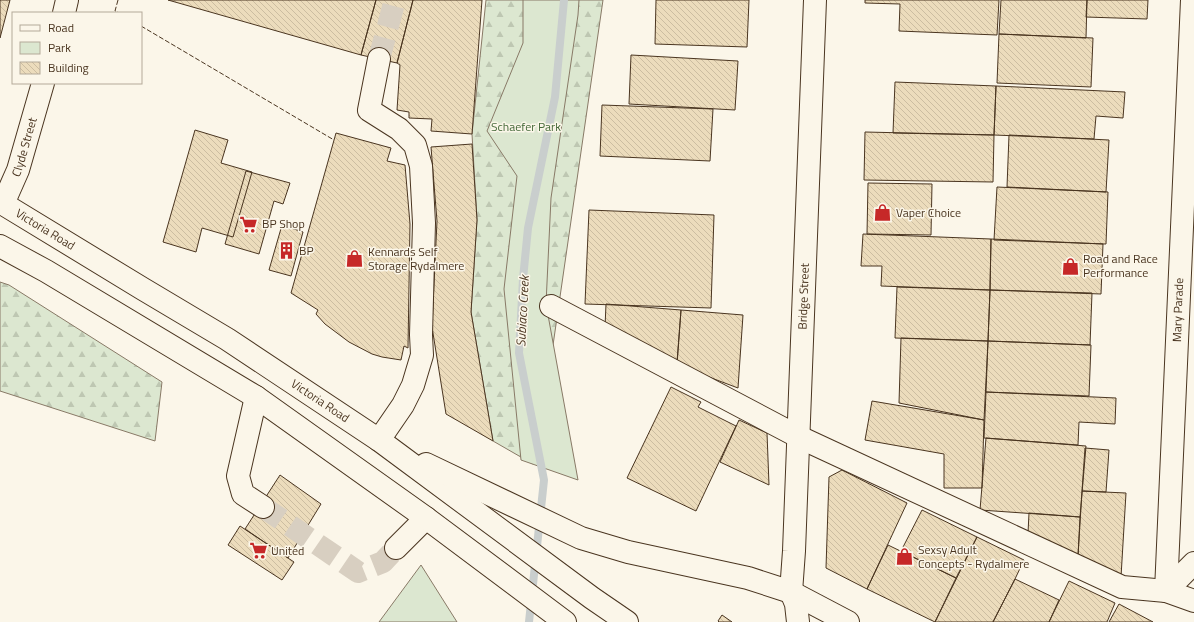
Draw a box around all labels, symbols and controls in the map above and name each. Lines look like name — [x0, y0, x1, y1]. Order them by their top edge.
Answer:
legend — [12, 12, 142, 84]
text: Road — [48, 18, 74, 37]
text: Park — [48, 38, 71, 57]
text: Building — [48, 58, 89, 77]
street label: Clyde Street — [6, 114, 42, 180]
park label: Schaefer Park — [491, 117, 561, 136]
shop icon: Vaper Choice — [873, 203, 893, 223]
place label: Vaper Choice — [896, 203, 961, 222]
street label: Victoria Road — [12, 204, 79, 255]
supermarket icon: BP Shop — [239, 214, 259, 234]
place label: BP Shop — [262, 214, 305, 233]
building icon: BP — [276, 241, 296, 261]
place label: BP — [299, 241, 314, 260]
place label: Kennards Self Storage Rydalmere — [368, 242, 464, 275]
shop icon: Kennards Self Storage Rydalmere — [345, 249, 365, 269]
place label: Road and Race Performance — [1083, 249, 1158, 282]
shop icon: Road and Race Performance — [1060, 256, 1080, 276]
street label: Bridge Street — [792, 262, 814, 330]
water label: Subiaco Creek — [510, 273, 534, 347]
street label: Mary Parade — [1167, 278, 1188, 342]
street label: Victoria Road — [287, 374, 354, 427]
place label: Sexsy Adult Concepts - Rydalmere — [918, 540, 1029, 573]
supermarket icon: United — [248, 541, 268, 561]
place label: United — [271, 541, 304, 560]
shop icon: Sexsy Adult Concepts - Rydalmere — [895, 547, 915, 567]

